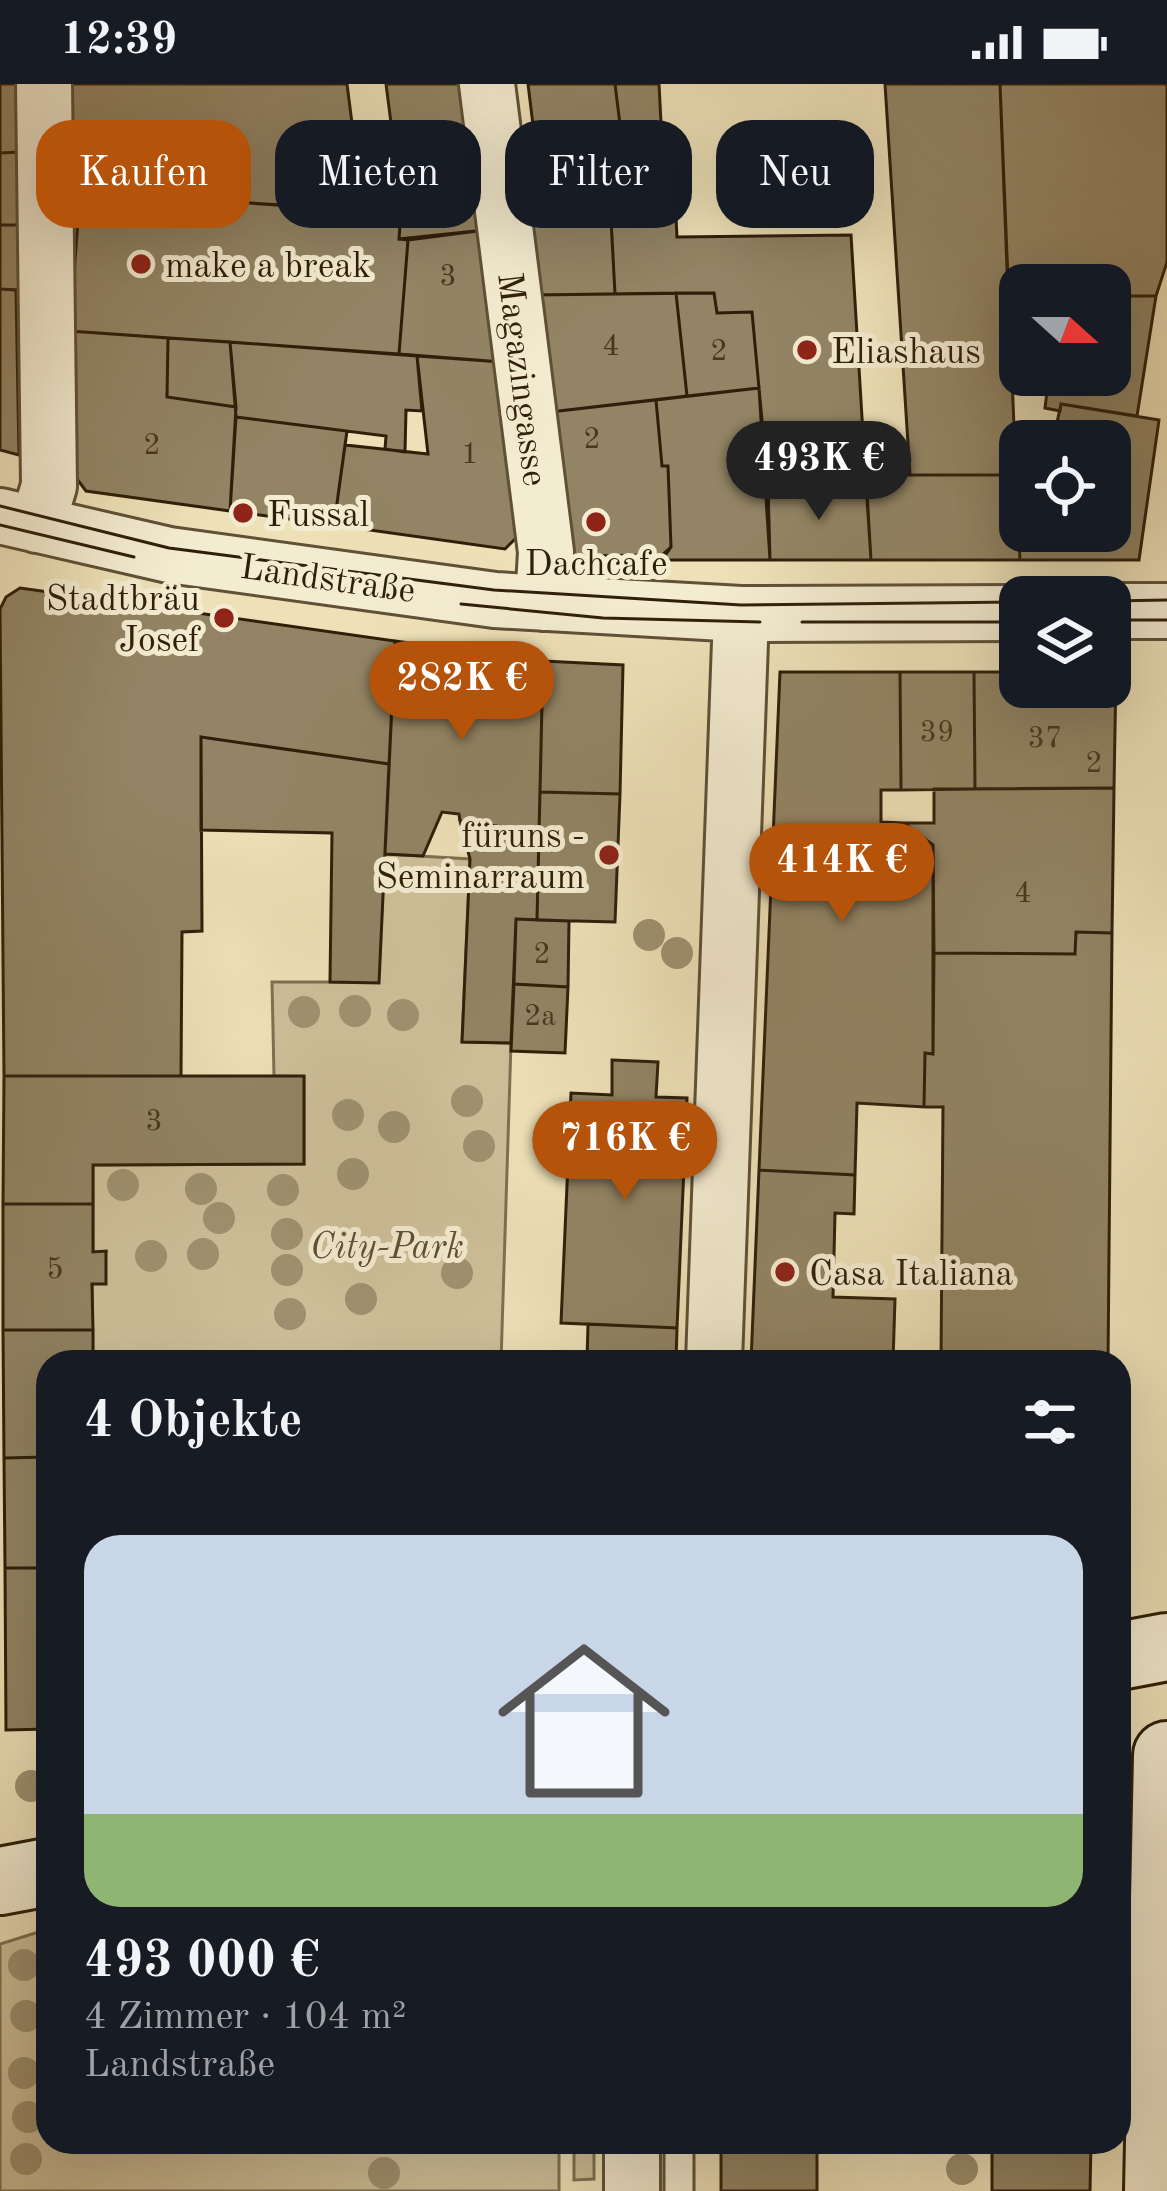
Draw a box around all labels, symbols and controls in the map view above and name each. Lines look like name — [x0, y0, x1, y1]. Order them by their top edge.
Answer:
text: 12:39 — [60, 19, 177, 64]
chip: Kaufen — [36, 120, 251, 228]
chip: Mieten — [275, 120, 481, 228]
chip: Filter — [505, 120, 692, 228]
chip: Neu — [716, 120, 874, 228]
place label: make a break — [165, 250, 371, 286]
marker: make a break — [128, 251, 154, 277]
house number: 3 — [439, 262, 457, 292]
north arrow — [999, 264, 1131, 396]
map controls — [999, 264, 1131, 708]
street label: Magazingasse — [489, 270, 551, 488]
house number: 4 — [602, 332, 620, 362]
place label: Eliashaus — [831, 336, 981, 372]
house number: 2 — [710, 337, 728, 367]
marker: Eliashaus — [794, 337, 820, 363]
button: locate — [999, 420, 1131, 552]
pin: 493K € — [721, 421, 917, 523]
house number: 2 — [583, 425, 601, 455]
house number: 2 — [143, 431, 161, 461]
house number: 1 — [461, 440, 479, 470]
text: 493K € — [753, 440, 885, 479]
place label: Fussal — [267, 499, 369, 535]
marker: Fussal — [230, 500, 256, 526]
marker: Dachcafe — [583, 509, 609, 535]
place label: Dachcafe — [524, 548, 668, 584]
street label: Landstraße — [238, 551, 417, 611]
button: layers — [999, 576, 1131, 708]
place label: Stadtbräu Josef — [46, 583, 201, 660]
marker: Stadtbräu Josef — [211, 605, 237, 631]
pin: 282K € — [364, 641, 560, 743]
text: 282K € — [396, 660, 528, 699]
house number: 39 — [920, 718, 954, 748]
house number: 37 — [1028, 724, 1062, 754]
house number: 2 — [1085, 749, 1103, 779]
place label: füruns - Seminarraum — [375, 820, 585, 897]
pin: 414K € — [744, 823, 940, 925]
marker: füruns - Seminarraum — [596, 842, 622, 868]
text: 414K € — [776, 842, 908, 881]
house number: 4 — [1014, 879, 1032, 909]
house number: 2 — [533, 940, 551, 970]
house number: 2a — [524, 1002, 556, 1032]
pin: 716K € — [527, 1101, 723, 1203]
house number: 3 — [145, 1107, 163, 1137]
text: 716K € — [559, 1120, 691, 1159]
park label: City-Park — [310, 1230, 464, 1267]
house number: 5 — [46, 1255, 64, 1285]
place label: Casa Italiana — [809, 1258, 1014, 1294]
marker: Casa Italiana — [772, 1259, 798, 1285]
icon: filters — [1017, 1389, 1083, 1455]
text: 4 Objekte — [84, 1397, 303, 1448]
icon: home — [476, 1613, 692, 1829]
text: 493 000 € — [84, 1937, 320, 1988]
text: 4 Zimmer · 104 m² — [84, 1998, 407, 2037]
text: Landstraße — [84, 2046, 275, 2085]

